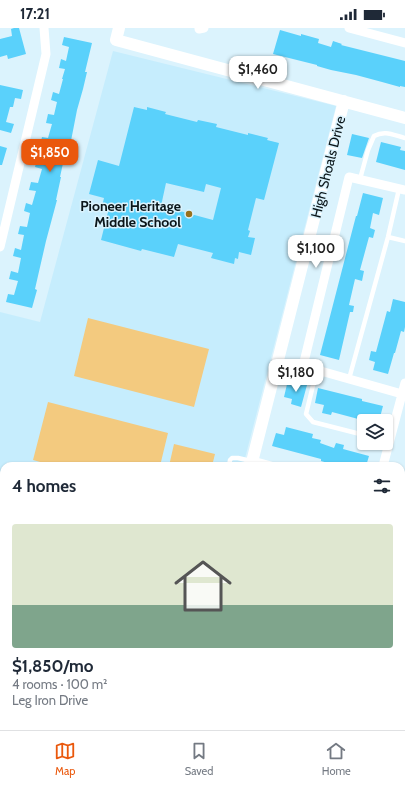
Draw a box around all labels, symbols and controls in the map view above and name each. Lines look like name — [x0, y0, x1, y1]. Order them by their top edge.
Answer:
text: 17:21 — [20, 5, 50, 23]
pin: $1,460 — [225, 56, 291, 90]
text: $1,460 — [238, 61, 278, 77]
street label: High Shoals Drive — [307, 114, 349, 220]
pin: $1,850 — [17, 139, 83, 173]
text: $1,850 — [30, 144, 70, 160]
place label: Pioneer Heritage Middle School — [80, 197, 181, 231]
marker: Pioneer Heritage Middle School — [184, 209, 194, 219]
pin: $1,100 — [283, 235, 349, 269]
text: $1,100 — [297, 240, 335, 256]
pin: $1,180 — [263, 359, 329, 393]
text: $1,180 — [278, 364, 314, 380]
map controls — [357, 414, 393, 450]
button: layers — [357, 414, 393, 450]
icon: filters — [371, 475, 393, 497]
text: 4 homes — [12, 476, 76, 496]
icon: home — [167, 550, 239, 622]
text: $1,850/mo — [12, 656, 93, 676]
text: 4 rooms · 100 m² — [12, 676, 107, 692]
text: Leg Iron Drive — [12, 692, 88, 708]
tab: Map — [54, 740, 76, 778]
tab: Saved — [185, 740, 213, 778]
tab: Home — [322, 740, 351, 778]

